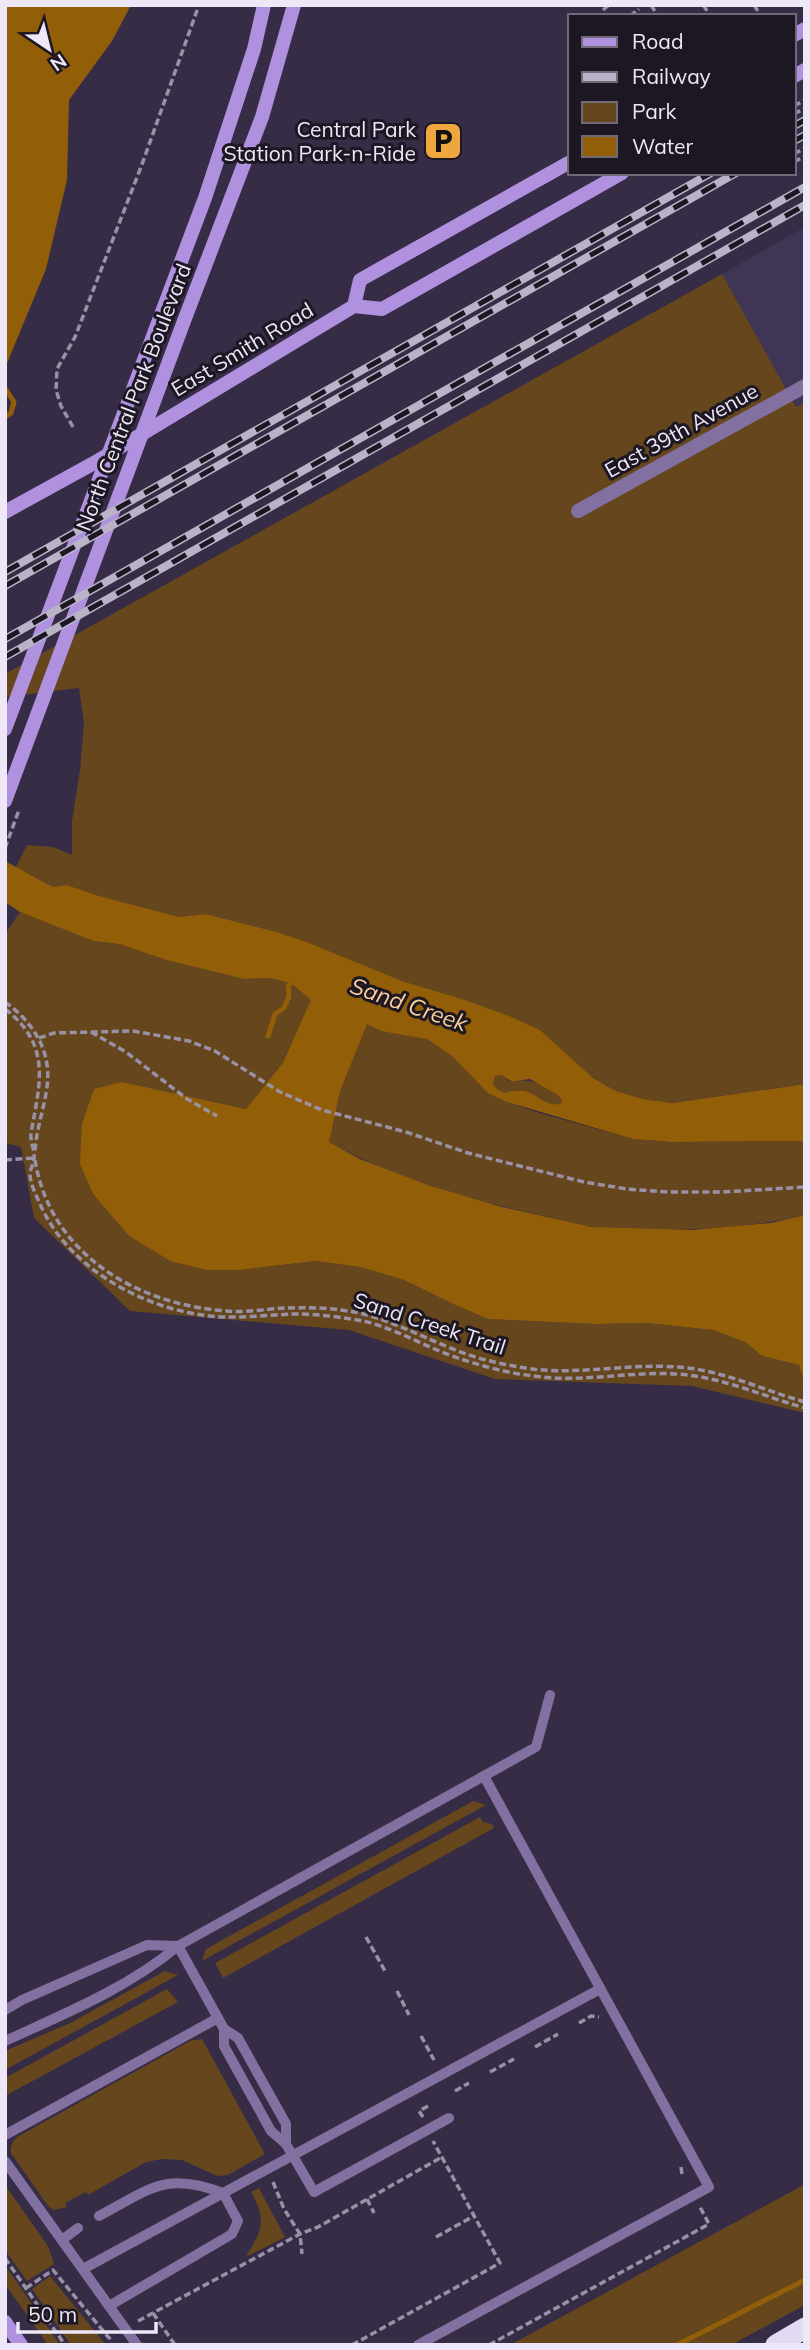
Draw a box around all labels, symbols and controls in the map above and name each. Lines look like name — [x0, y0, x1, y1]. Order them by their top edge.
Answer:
north arrow — [14, 14, 84, 84]
legend — [568, 14, 796, 175]
text: Road — [632, 28, 683, 54]
text: N — [46, 49, 72, 77]
text: Railway — [632, 63, 711, 89]
text: Park — [632, 98, 676, 124]
place label: Central Park Station Park-n-Ride — [223, 116, 416, 166]
parking icon: Central Park Station Park-n-Ride — [422, 120, 464, 162]
text: Water — [632, 133, 693, 159]
street label: North Central Park Boulevard — [70, 260, 196, 534]
street label: East Smith Road — [166, 296, 318, 402]
street label: East 39th Avenue — [600, 377, 762, 483]
water label: Sand Creek — [346, 970, 473, 1038]
street label: Sand Creek Trail — [351, 1286, 509, 1360]
scale bar — [18, 2290, 156, 2334]
text: 50 m — [28, 2301, 77, 2327]

